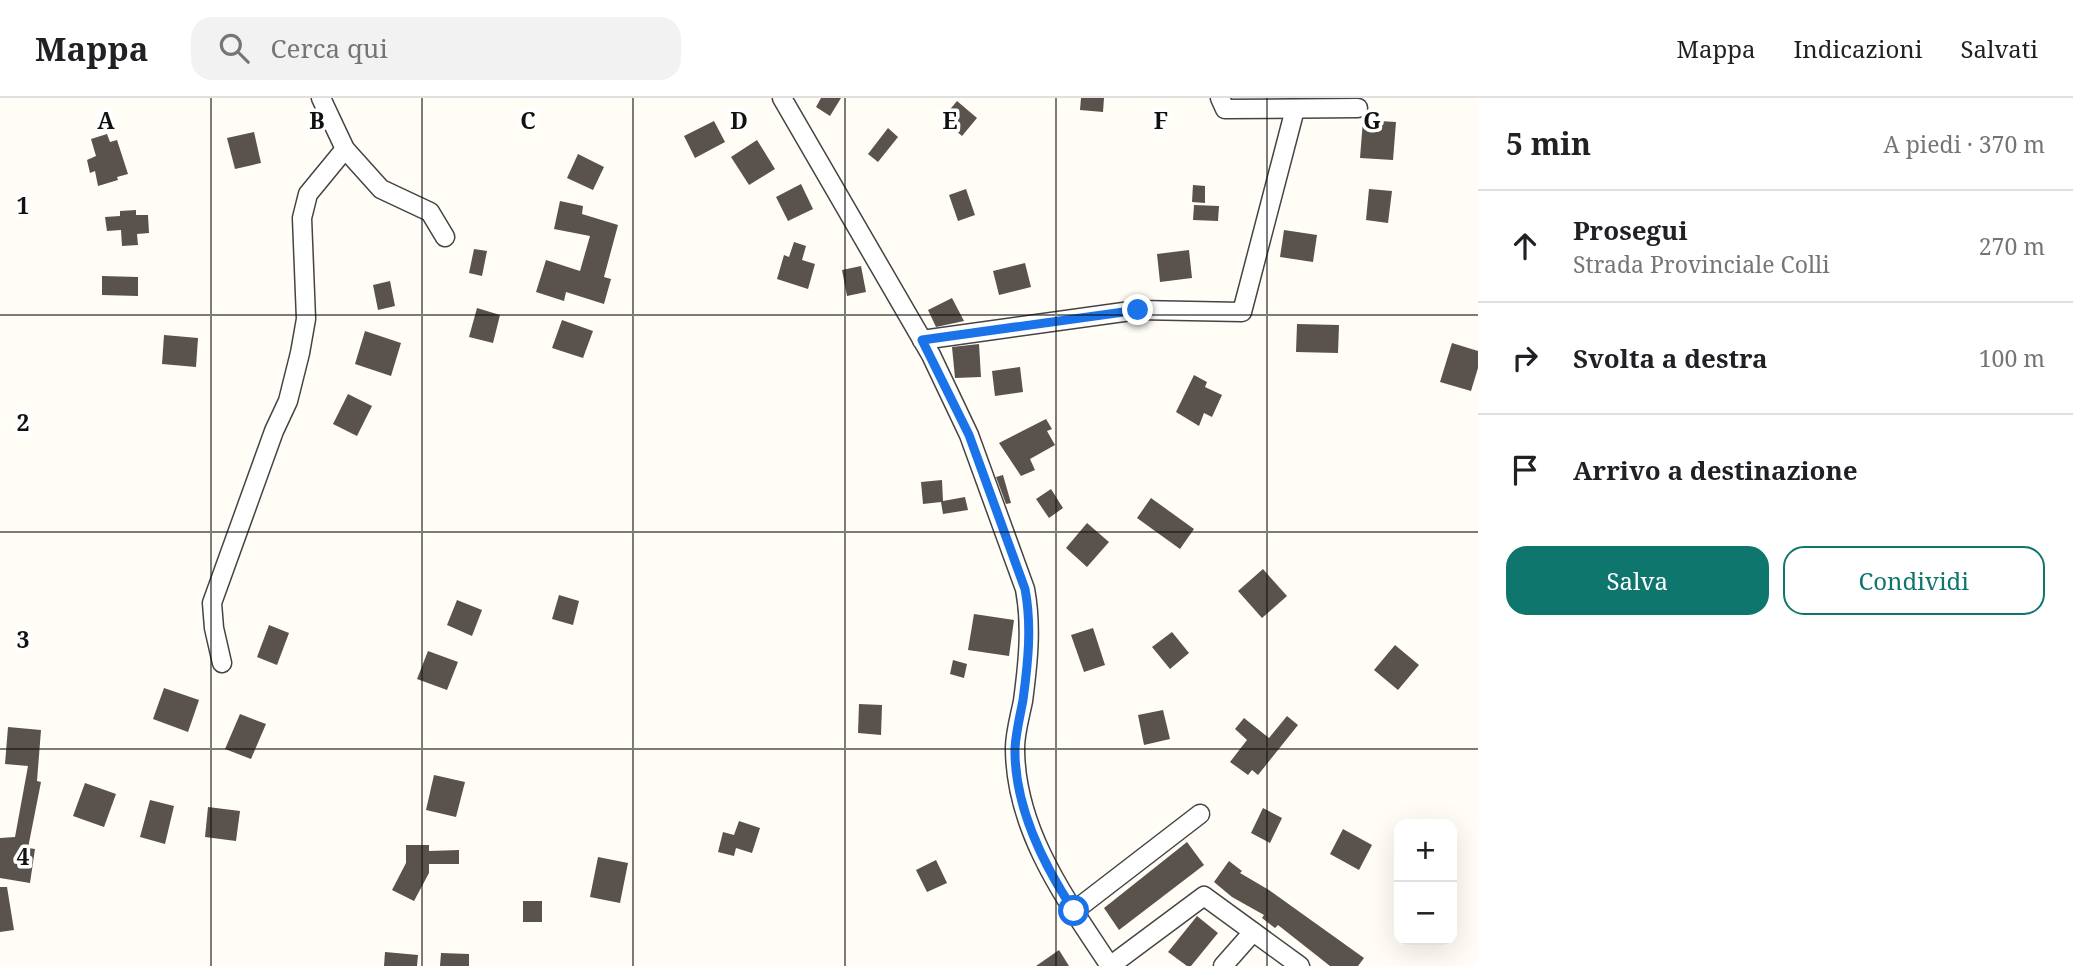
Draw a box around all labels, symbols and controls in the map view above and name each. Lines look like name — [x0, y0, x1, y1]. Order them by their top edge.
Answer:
search box — [191, 17, 681, 80]
text: Mappa — [35, 26, 149, 71]
icon: search — [215, 29, 253, 67]
text: Cerca qui — [271, 30, 388, 66]
text: Mappa — [1676, 32, 1755, 65]
text: Indicazioni — [1793, 32, 1922, 65]
text: Salvati — [1960, 32, 2038, 65]
text: A — [97, 104, 115, 136]
text: B — [309, 104, 325, 136]
text: C — [520, 104, 536, 136]
text: D — [730, 104, 748, 136]
text: E — [942, 104, 958, 136]
text: F — [1154, 104, 1168, 136]
text: G — [1363, 104, 1381, 136]
text: 5 min — [1506, 123, 1591, 164]
text: A piedi · 370 m — [1884, 128, 2045, 160]
text: 1 — [17, 189, 30, 221]
text: Prosegui — [1573, 212, 1688, 248]
icon: ahead — [1506, 227, 1544, 265]
text: 270 m — [1979, 230, 2045, 262]
text: Strada Provinciale Colli — [1573, 248, 1830, 280]
route end — [1122, 294, 1153, 325]
icon: right — [1506, 339, 1544, 377]
text: Svolta a destra — [1573, 340, 1768, 376]
text: 100 m — [1979, 342, 2045, 374]
text: 2 — [17, 406, 30, 438]
icon: arrive — [1506, 451, 1544, 489]
text: Arrivo a destinazione — [1573, 452, 1858, 488]
button: Salva — [1506, 546, 1769, 615]
button: Condividi — [1783, 546, 2045, 615]
text: 3 — [17, 623, 30, 655]
map controls — [1394, 819, 1457, 945]
button: + — [1394, 819, 1457, 882]
text: 4 — [17, 840, 30, 872]
button: − — [1394, 882, 1457, 945]
route start — [1058, 895, 1089, 926]

